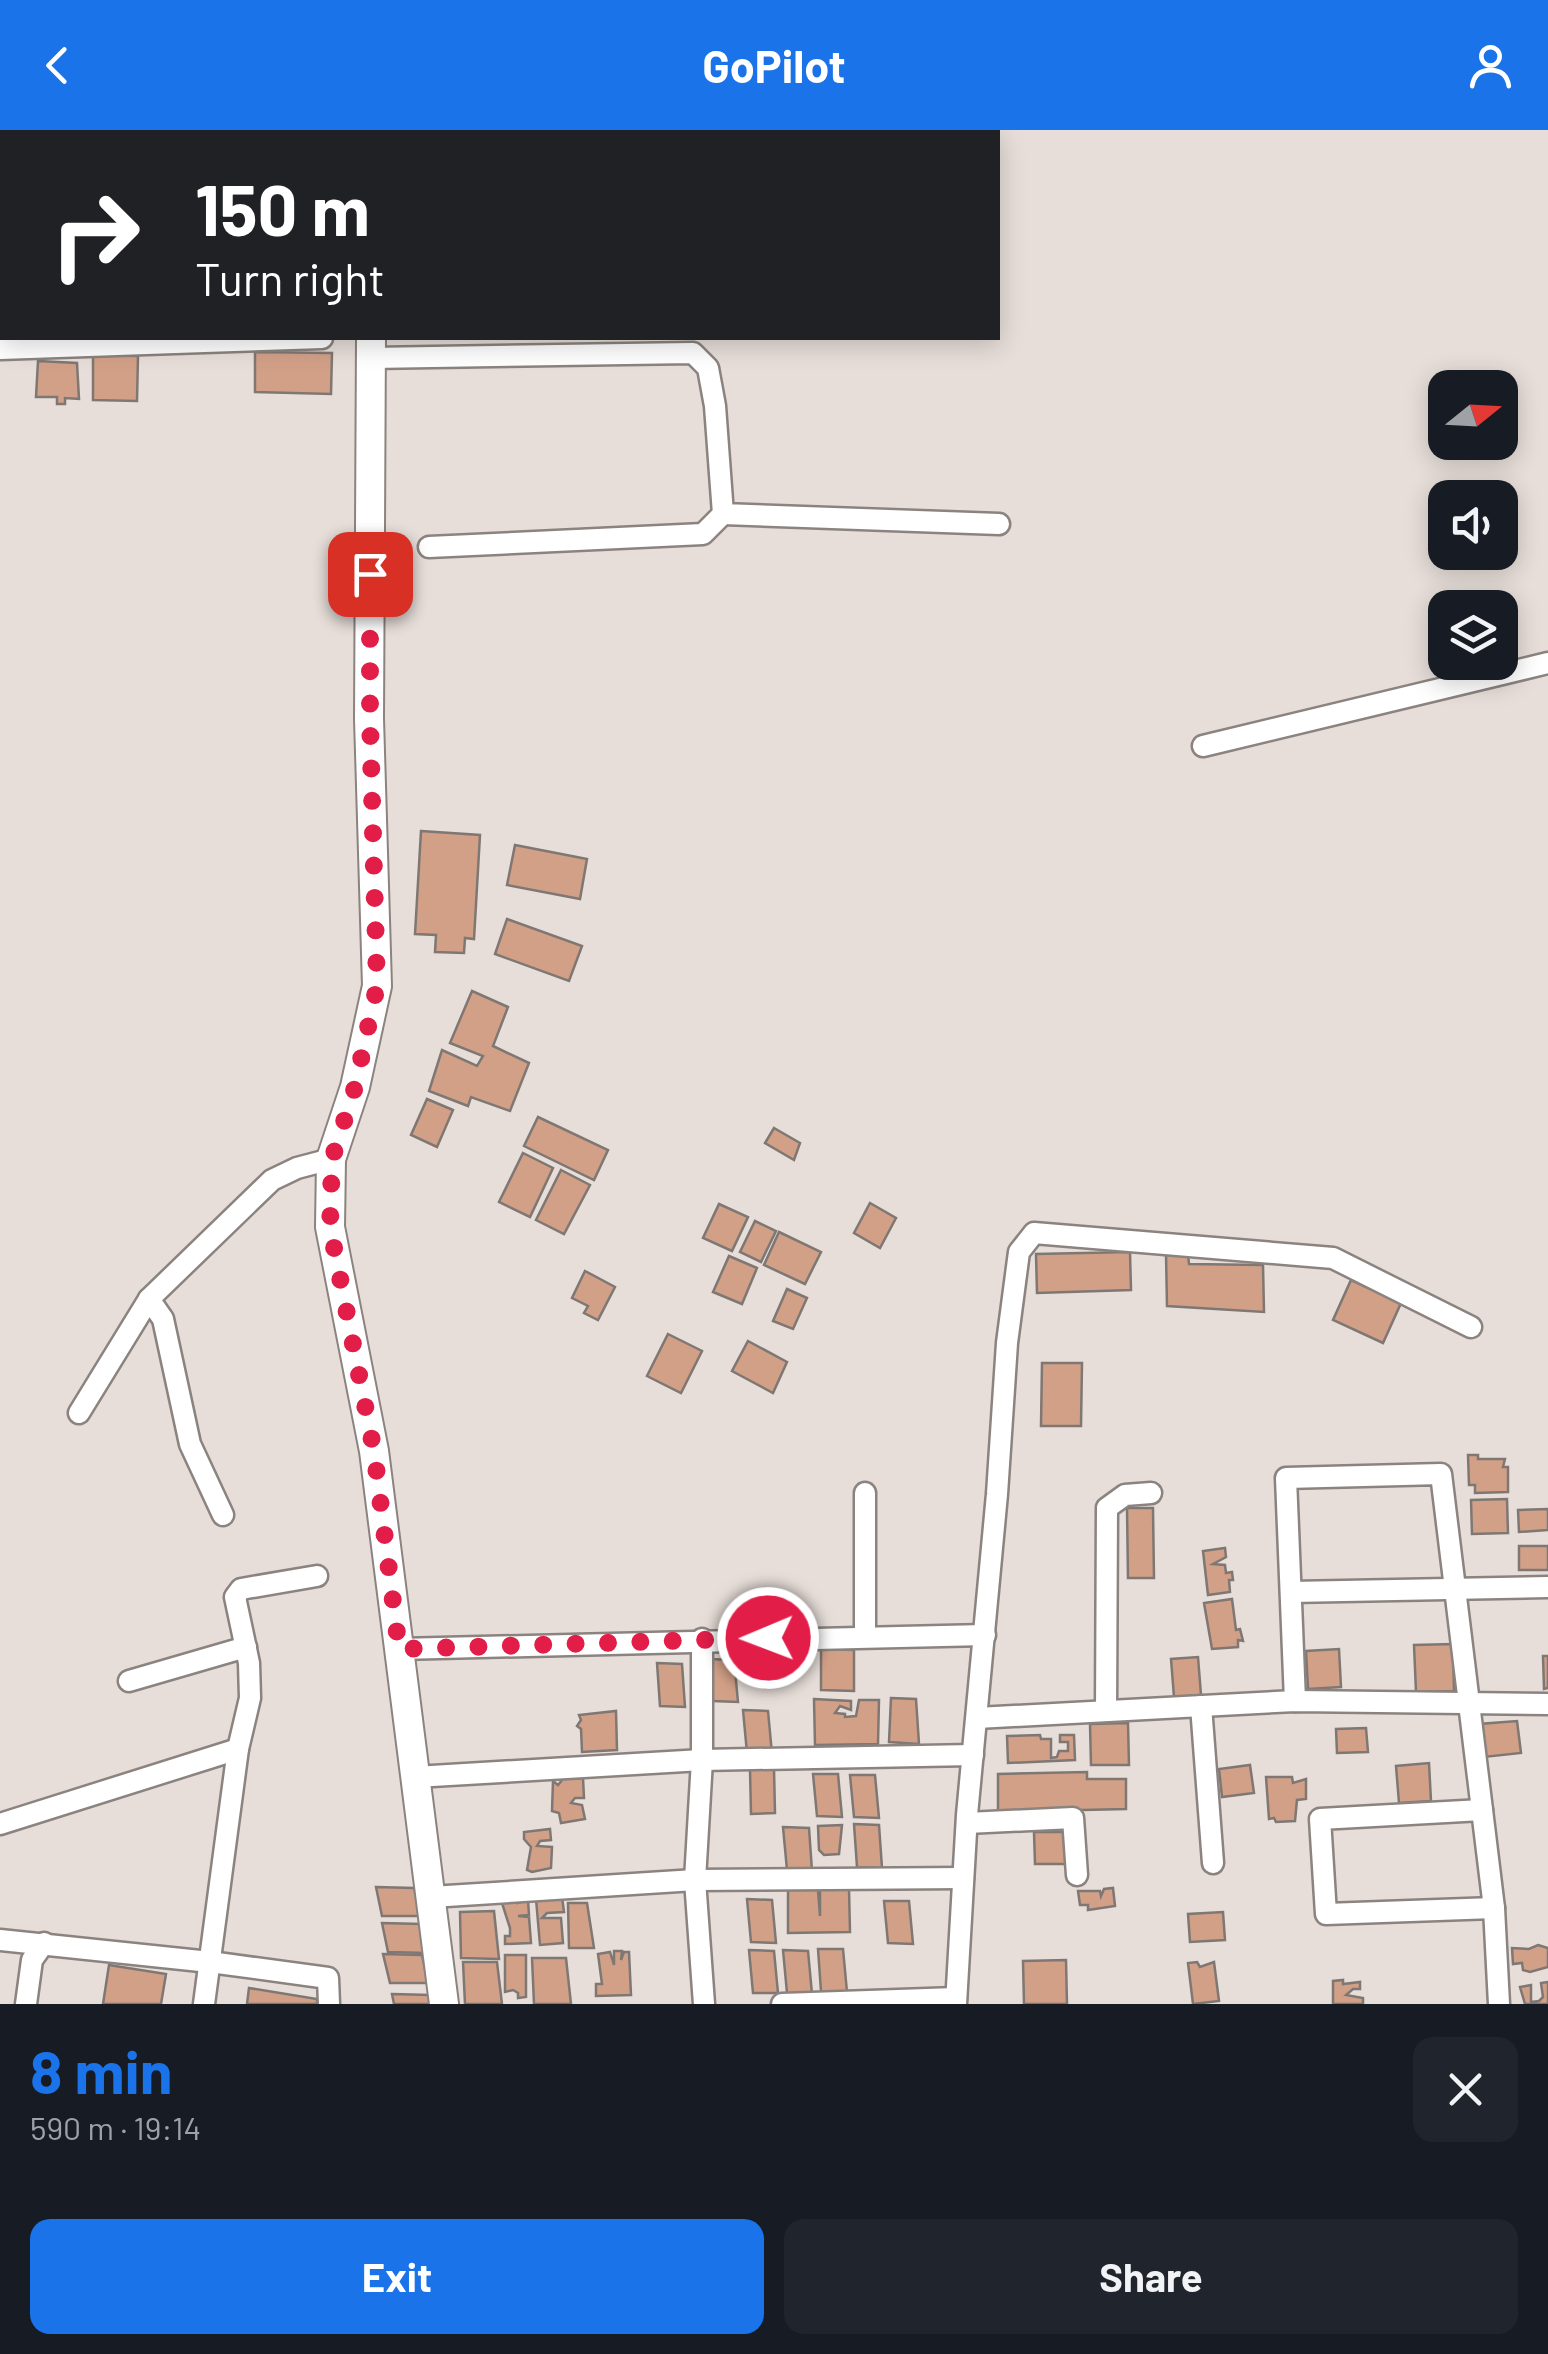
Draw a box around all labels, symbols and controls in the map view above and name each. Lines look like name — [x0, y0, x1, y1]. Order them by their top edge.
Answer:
icon: back — [30, 38, 85, 93]
text: GoPilot — [702, 38, 846, 92]
icon: person — [1463, 38, 1518, 93]
text: 150 m — [195, 166, 370, 250]
icon: right — [30, 170, 160, 300]
text: Turn right — [195, 251, 385, 305]
north arrow — [1428, 370, 1518, 460]
map controls — [1428, 370, 1518, 680]
button: sound — [1428, 480, 1518, 570]
pin — [328, 532, 413, 617]
icon: arrive — [343, 547, 398, 602]
button: layers — [1428, 590, 1518, 680]
position arrow — [716, 1586, 820, 1690]
text: 8 min — [30, 2034, 173, 2106]
button: close — [1413, 2037, 1518, 2142]
text: 590 m · 19:14 — [30, 2108, 201, 2146]
button: Exit — [30, 2219, 764, 2334]
button: Share — [784, 2219, 1518, 2334]

